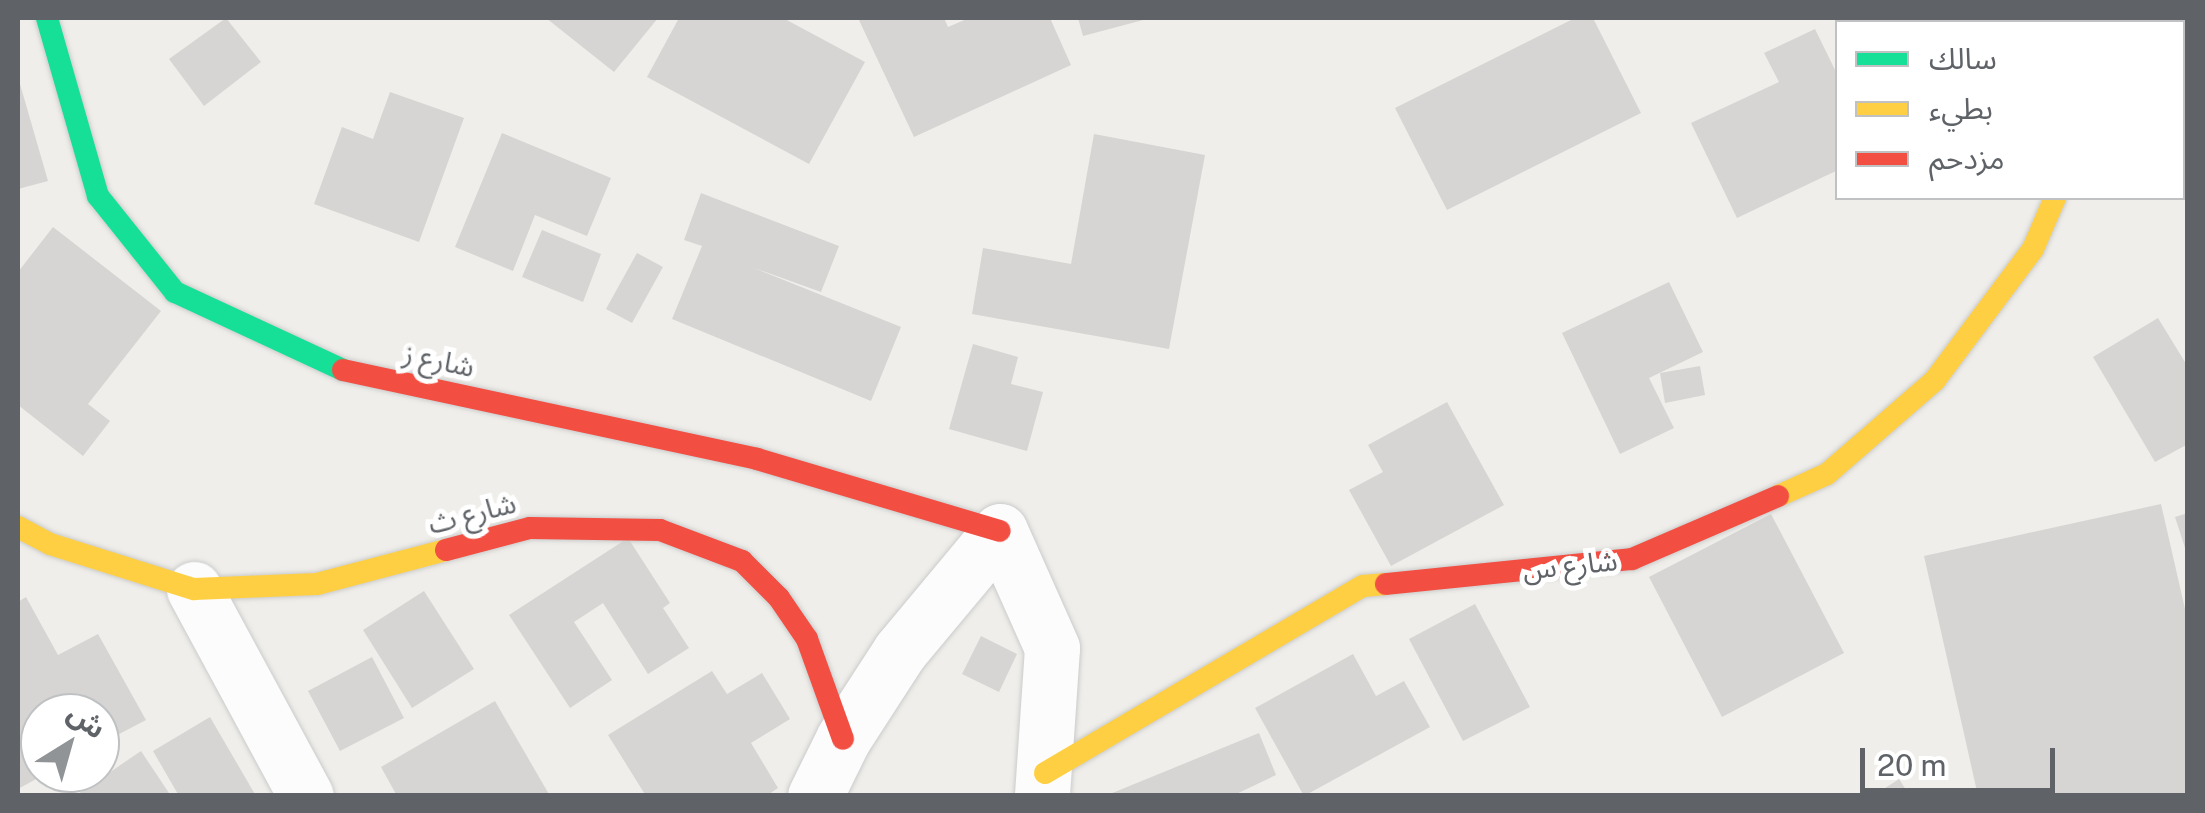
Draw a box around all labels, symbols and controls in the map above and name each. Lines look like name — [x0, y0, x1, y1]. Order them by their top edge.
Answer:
legend — [1835, 20, 2185, 200]
text: سالك — [1929, 40, 1997, 76]
text: بطيء — [1929, 90, 1993, 126]
text: مزدحم — [1929, 140, 2005, 176]
street label: شارع ﺯ — [400, 336, 478, 384]
street label: شارع ث — [425, 486, 519, 540]
street label: شارع ﺱ — [1521, 543, 1619, 587]
north arrow — [20, 693, 120, 793]
text: ش — [62, 696, 112, 745]
scale bar — [1865, 728, 2060, 790]
text: 20 m — [1877, 747, 1946, 783]

